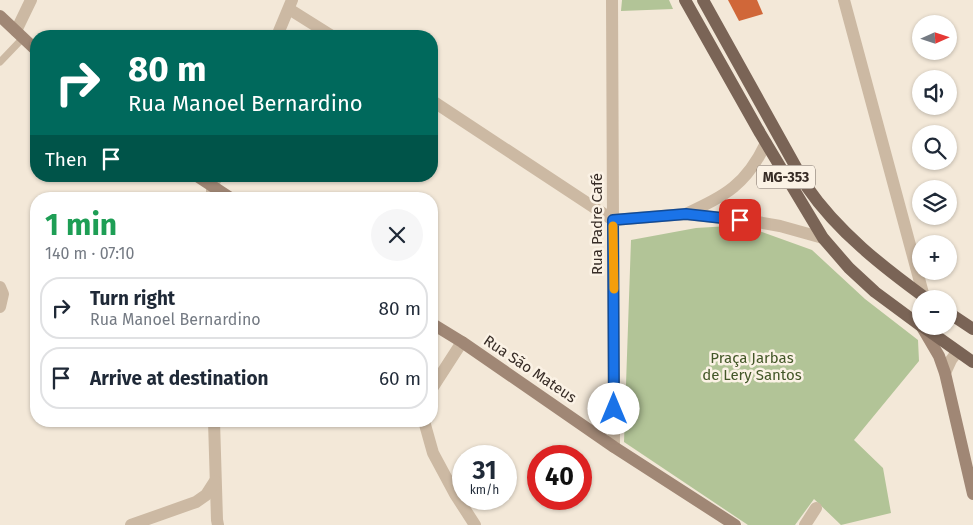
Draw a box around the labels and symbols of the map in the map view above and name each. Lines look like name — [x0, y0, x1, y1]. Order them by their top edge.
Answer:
north arrow — [912, 15, 958, 60]
road number: MG-353 — [757, 166, 815, 188]
street label: Rua Padre Café — [588, 173, 606, 275]
pin — [719, 199, 761, 241]
street label: Rua São Mateus — [480, 331, 580, 407]
park label: Praça Jarbas de Lery Santos — [702, 349, 802, 384]
position arrow — [587, 382, 639, 434]
speed limit sign: 40 — [527, 445, 592, 510]

